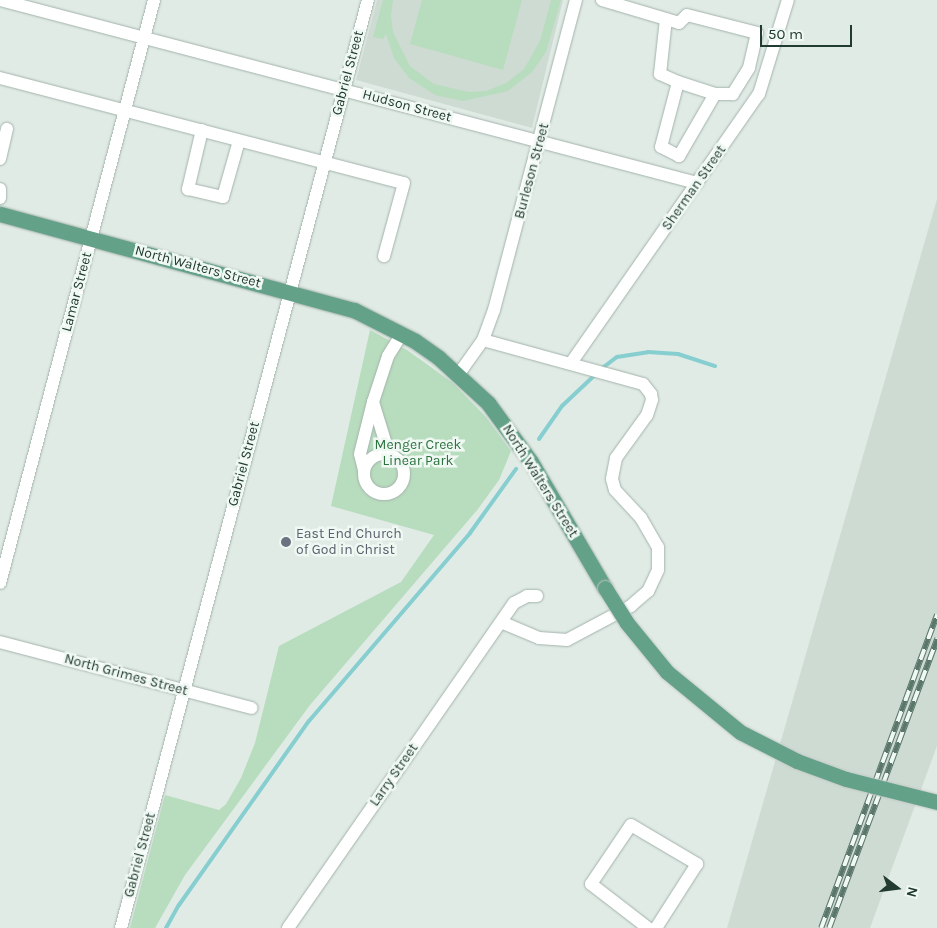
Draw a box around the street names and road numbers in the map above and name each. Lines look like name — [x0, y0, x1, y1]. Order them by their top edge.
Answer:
street label: Gabriel Street — [329, 29, 367, 117]
street label: Hudson Street — [361, 86, 453, 126]
street label: Burleson Street — [511, 121, 553, 221]
street label: Sherman Street — [658, 142, 730, 234]
street label: North Walters Street — [133, 242, 263, 292]
street label: Lamar Street — [58, 250, 96, 334]
street label: Gabriel Street — [225, 420, 263, 508]
street label: North Walters Street — [499, 422, 581, 540]
street label: North Grimes Street — [63, 650, 189, 700]
street label: Larry Street — [366, 740, 422, 810]
street label: Gabriel Street — [121, 811, 159, 899]

